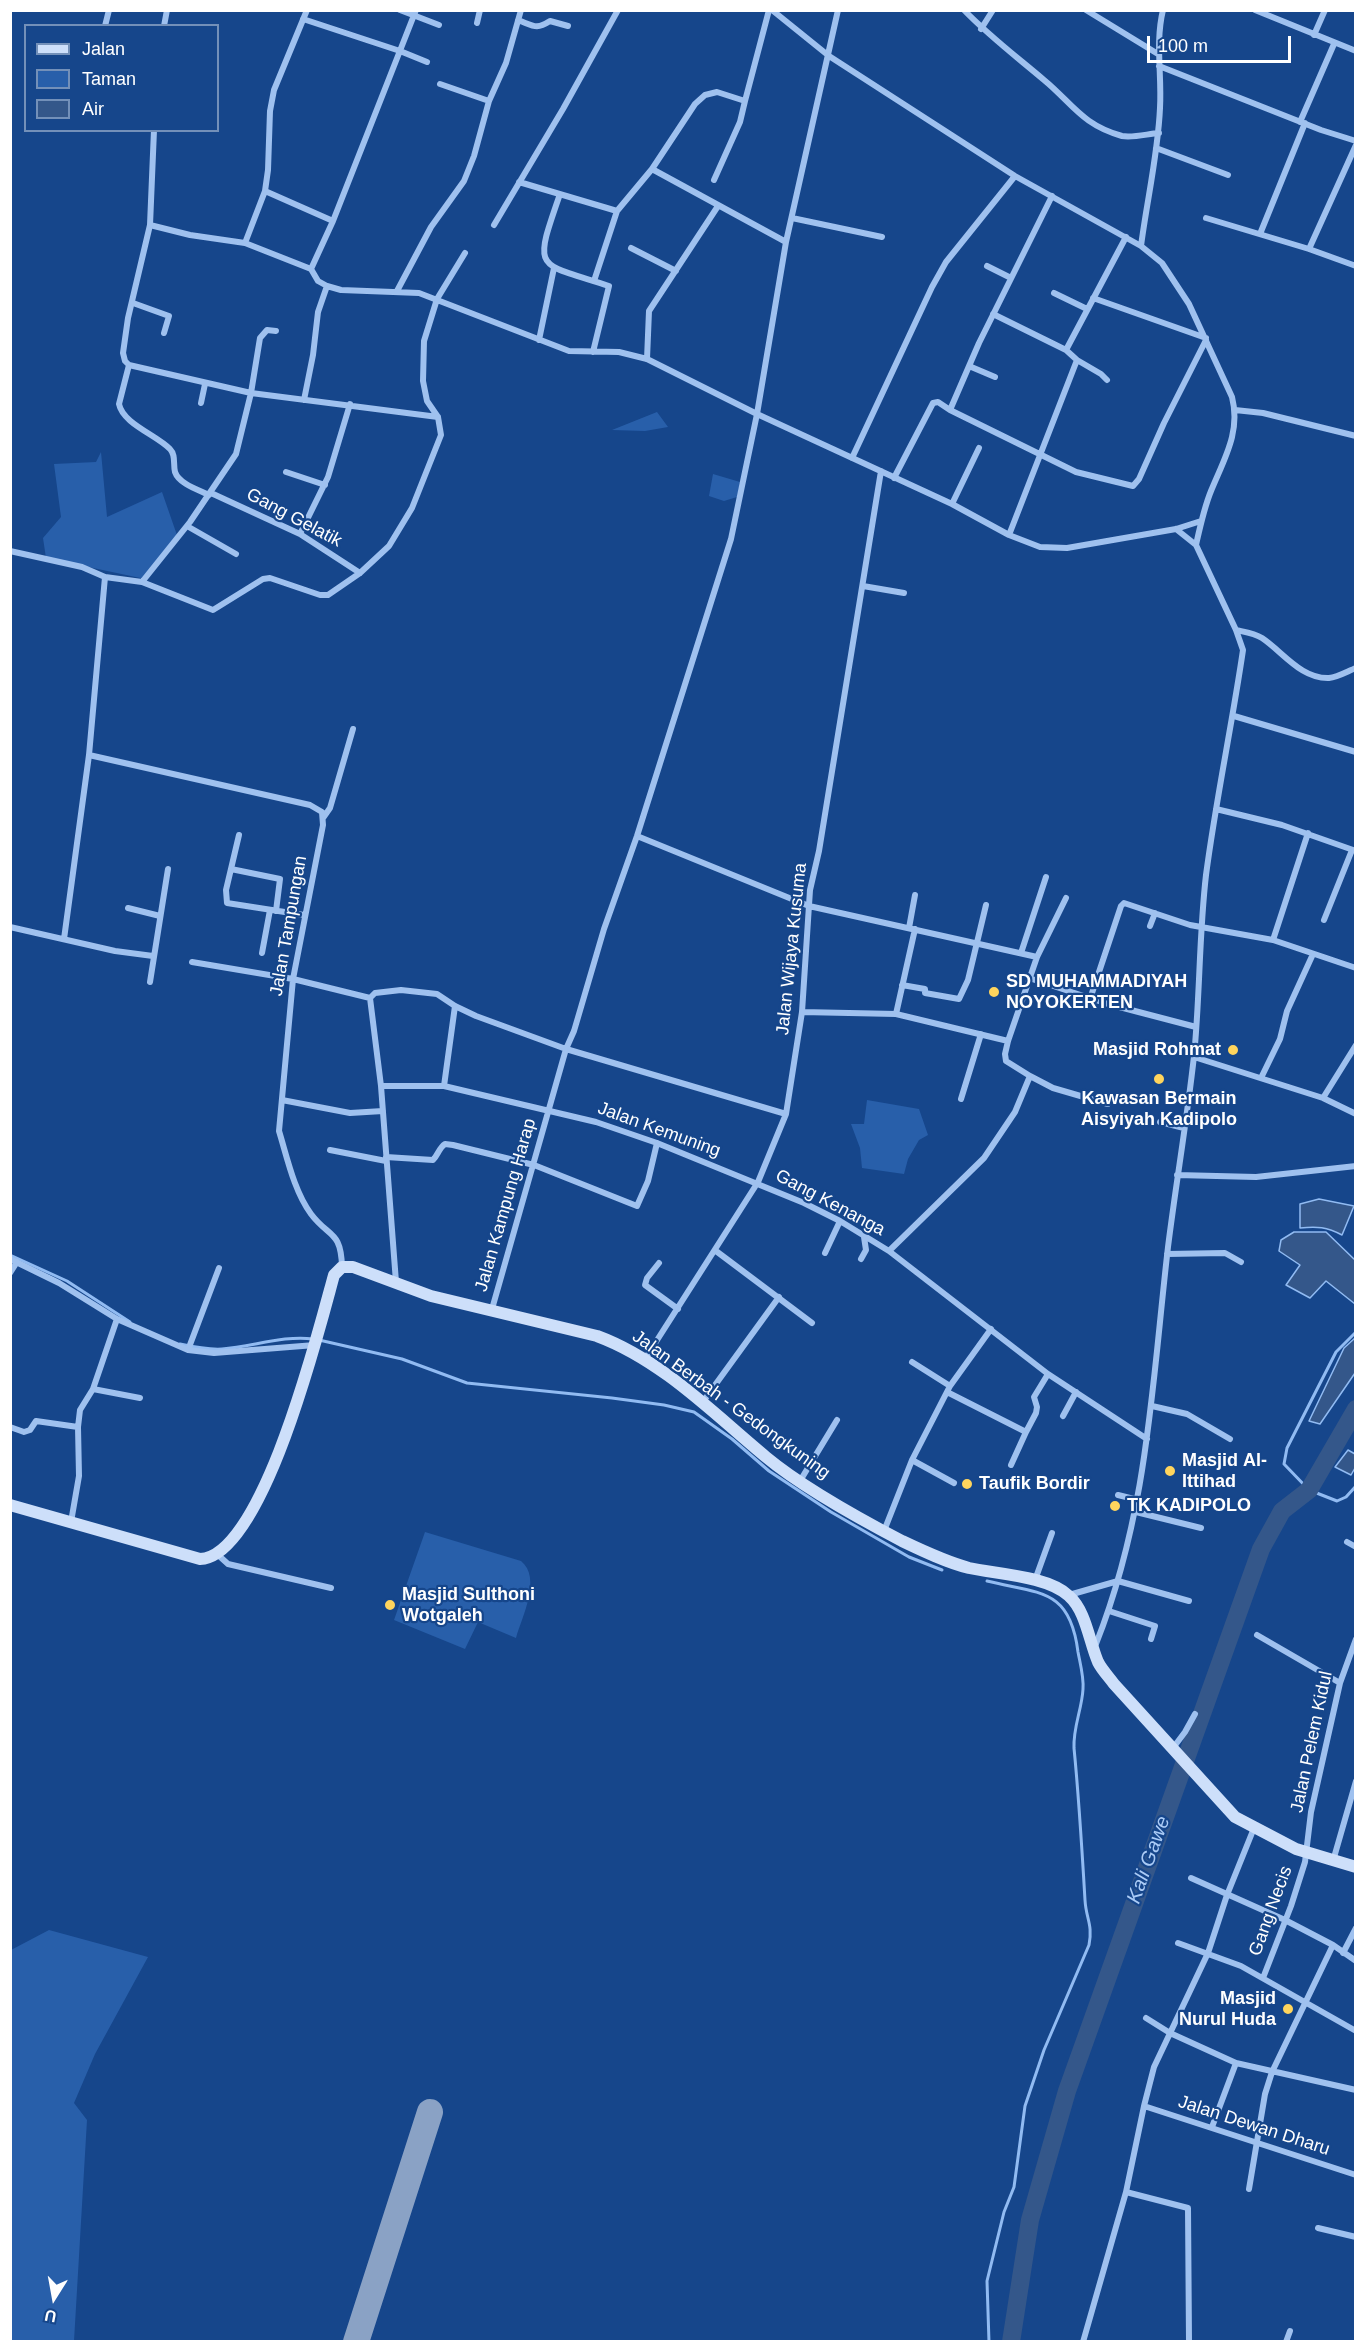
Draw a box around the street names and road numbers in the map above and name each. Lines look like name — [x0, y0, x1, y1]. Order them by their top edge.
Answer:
street label: Gang Gelatik — [243, 484, 345, 552]
street label: Jalan Tampungan — [266, 854, 312, 998]
street label: Jalan Wijaya Kusuma — [772, 862, 812, 1036]
street label: Jalan Kemuning — [595, 1098, 723, 1162]
street label: Jalan Kampung Harap — [471, 1116, 541, 1294]
street label: Gang Kenanga — [771, 1165, 889, 1241]
street label: Jalan Berbah - Gedongkuning — [628, 1326, 834, 1484]
street label: Jalan Pelem Kidul — [1286, 1669, 1338, 1815]
street label: Gang Necis — [1245, 1863, 1297, 1959]
street label: Jalan Dewan Dharu — [1175, 2091, 1333, 2161]

